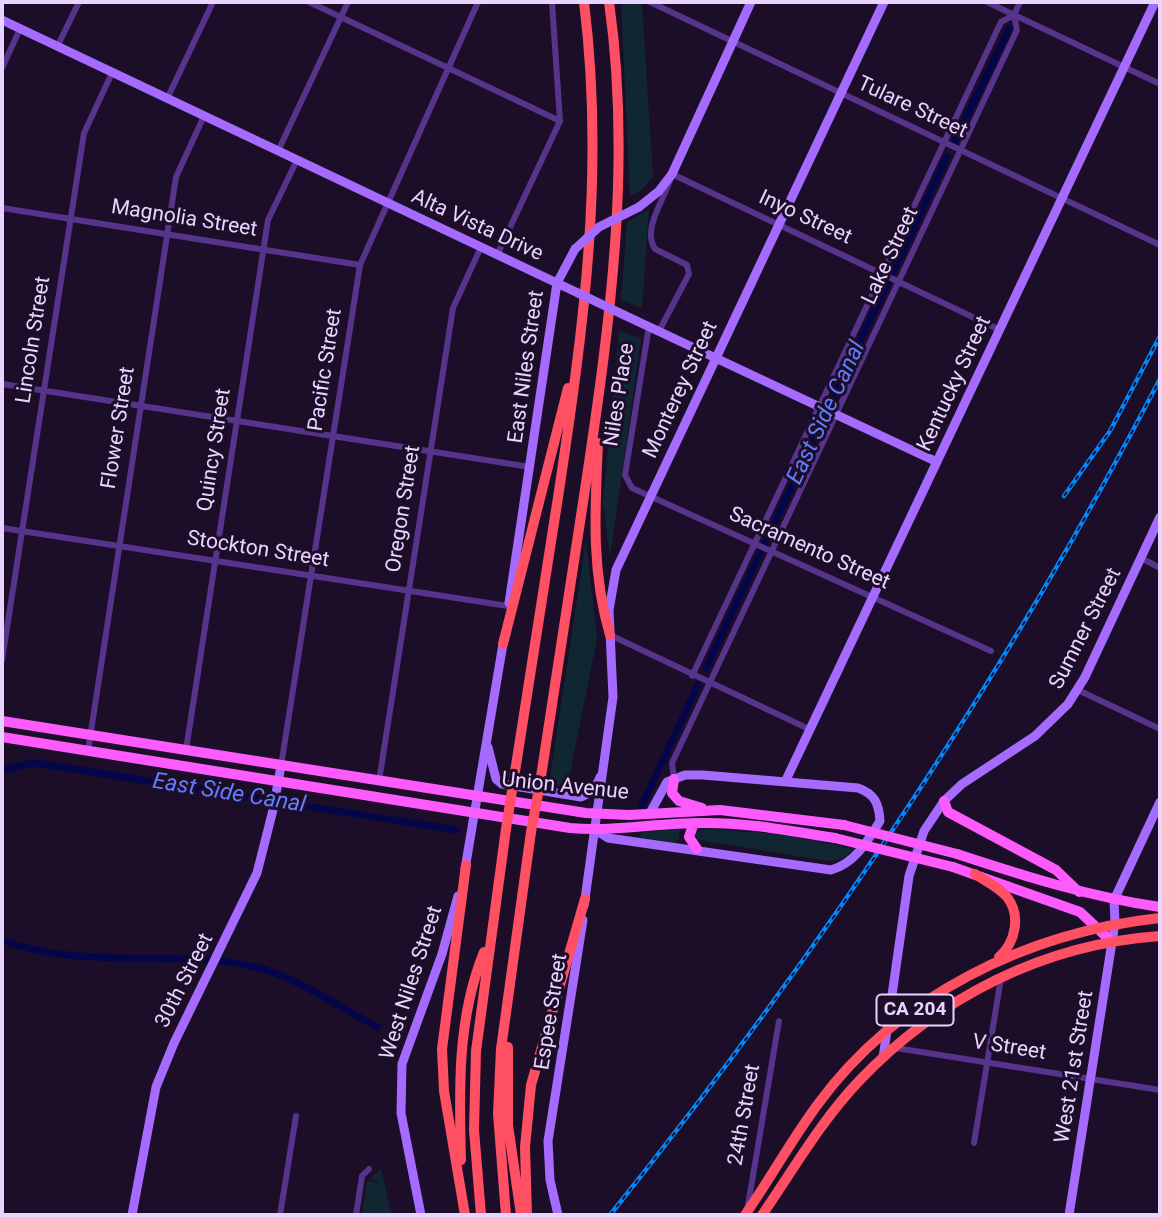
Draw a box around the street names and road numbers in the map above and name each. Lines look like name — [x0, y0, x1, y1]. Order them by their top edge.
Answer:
street label: Tulare Street — [853, 72, 971, 144]
street label: Alta Vista Drive — [407, 185, 547, 267]
street label: Inyo Street — [755, 186, 855, 250]
street label: Magnolia Street — [109, 195, 259, 243]
street label: Lake Street — [857, 203, 925, 309]
street label: Lincoln Street — [12, 275, 56, 405]
street label: East Niles Street — [504, 289, 550, 445]
street label: Pacific Street — [304, 307, 348, 433]
street label: Kentucky Street — [913, 312, 997, 456]
street label: Monterey Street — [638, 317, 724, 463]
street label: Niles Place — [599, 342, 641, 448]
street label: Flower Street — [97, 365, 141, 491]
street label: Quincy Street — [193, 387, 237, 513]
street label: Oregon Street — [382, 444, 426, 574]
street label: Sacramento Street — [725, 502, 893, 596]
street label: Stockton Street — [185, 526, 331, 574]
street label: Sumner Street — [1045, 564, 1127, 694]
street label: Union Avenue — [500, 768, 630, 806]
street label: West Niles Street — [375, 903, 449, 1063]
street label: 30th Street — [150, 930, 220, 1032]
street label: Espee Street — [530, 952, 574, 1072]
street label: West 21st Street — [1050, 989, 1100, 1145]
road number: CA 204 — [876, 994, 954, 1026]
street label: V Street — [970, 1030, 1048, 1066]
street label: 24th Street — [724, 1062, 766, 1168]

